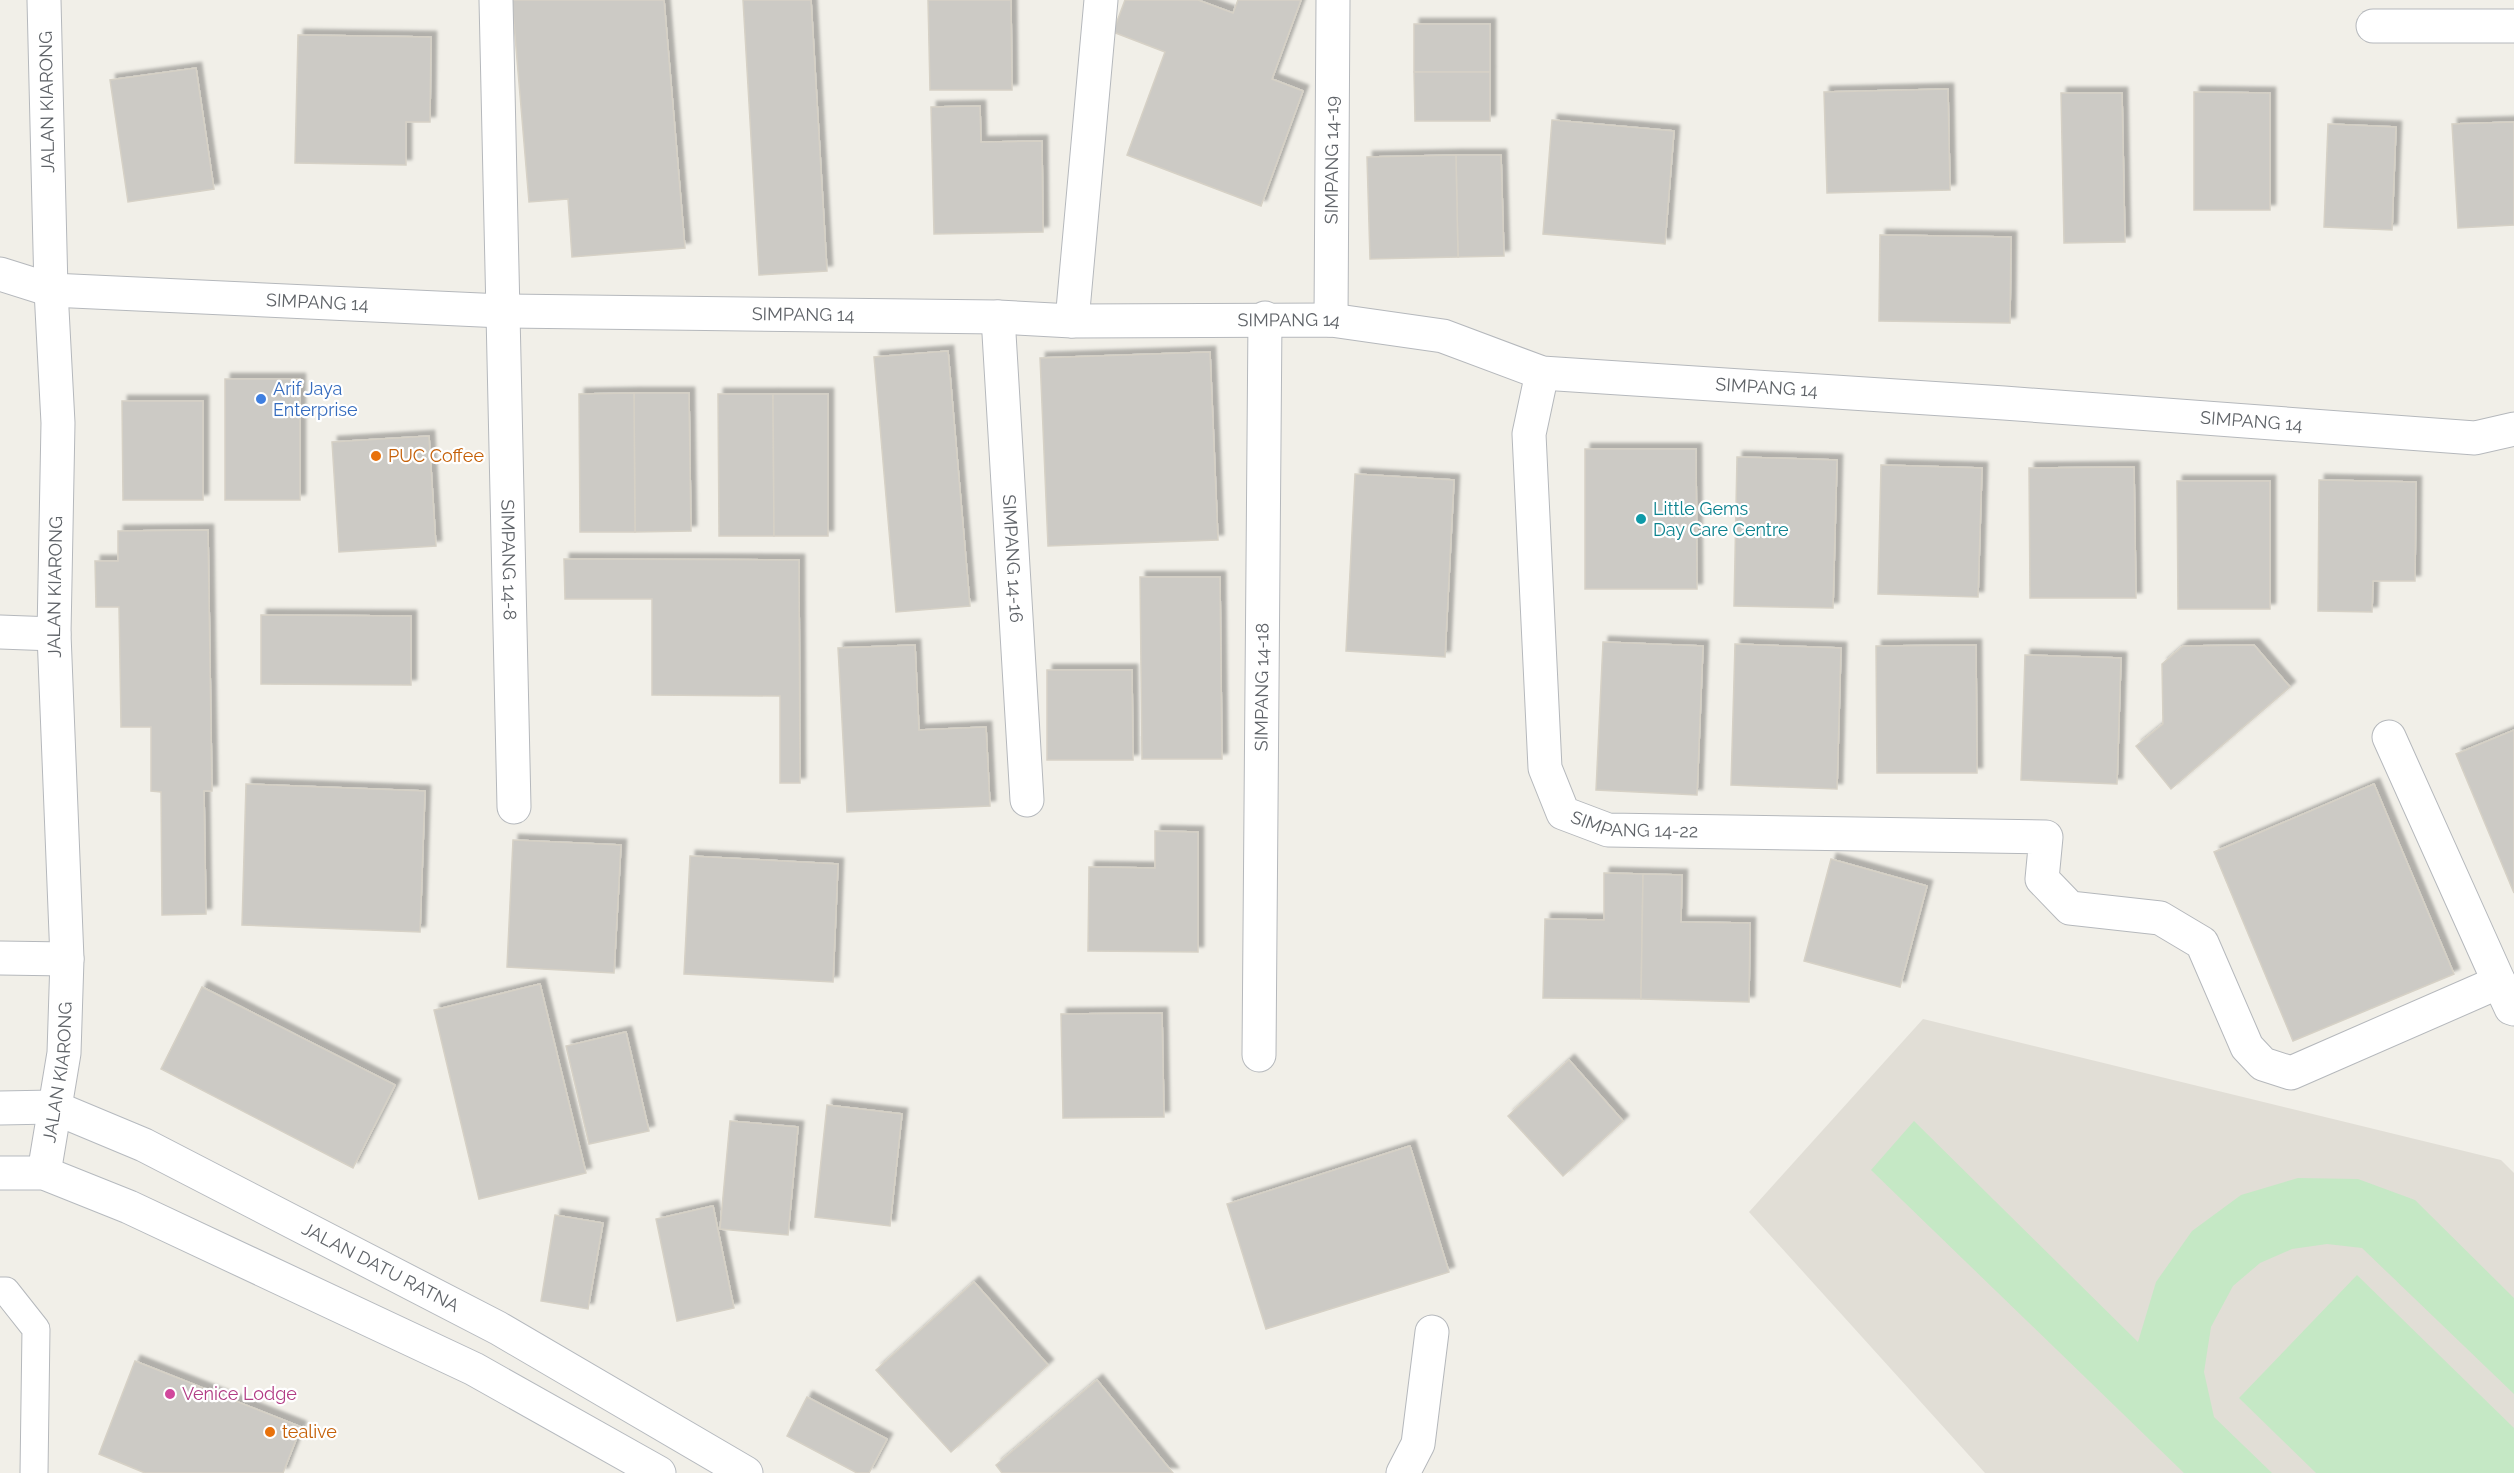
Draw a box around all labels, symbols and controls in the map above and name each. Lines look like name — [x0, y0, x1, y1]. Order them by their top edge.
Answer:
street label: JALAN KIARONG — [35, 31, 58, 173]
street label: SIMPANG 14-19 — [1321, 96, 1342, 224]
street label: SIMPANG 14 — [266, 289, 369, 315]
street label: SIMPANG 14 — [752, 303, 855, 325]
street label: SIMPANG 14 — [1238, 309, 1342, 331]
street label: SIMPANG 14 — [1715, 373, 1819, 401]
place label: Arif Jaya Enterprise — [273, 378, 358, 420]
marker: Arif Jaya Enterprise — [254, 392, 268, 406]
street label: SIMPANG 14 — [2200, 407, 2304, 435]
place label: PUC Coffee — [388, 445, 484, 466]
marker: PUC Coffee — [369, 449, 383, 463]
street label: SIMPANG 14-16 — [999, 494, 1027, 624]
place label: Little Gems Day Care Centre — [1653, 498, 1789, 540]
street label: SIMPANG 14-8 — [497, 499, 521, 621]
marker: Little Gems Day Care Centre — [1634, 512, 1648, 526]
street label: JALAN KIARONG — [43, 516, 66, 658]
street label: SIMPANG 14-18 — [1250, 623, 1273, 751]
street label: SIMPANG 14-22 — [1568, 806, 1698, 841]
street label: JALAN KIARONG — [38, 1001, 76, 1144]
street label: JALAN DATU RATNA — [299, 1218, 463, 1316]
place label: Venice Lodge — [182, 1383, 297, 1404]
marker: Venice Lodge — [163, 1387, 177, 1401]
place label: tealive — [282, 1421, 337, 1442]
marker: tealive — [263, 1425, 277, 1439]

